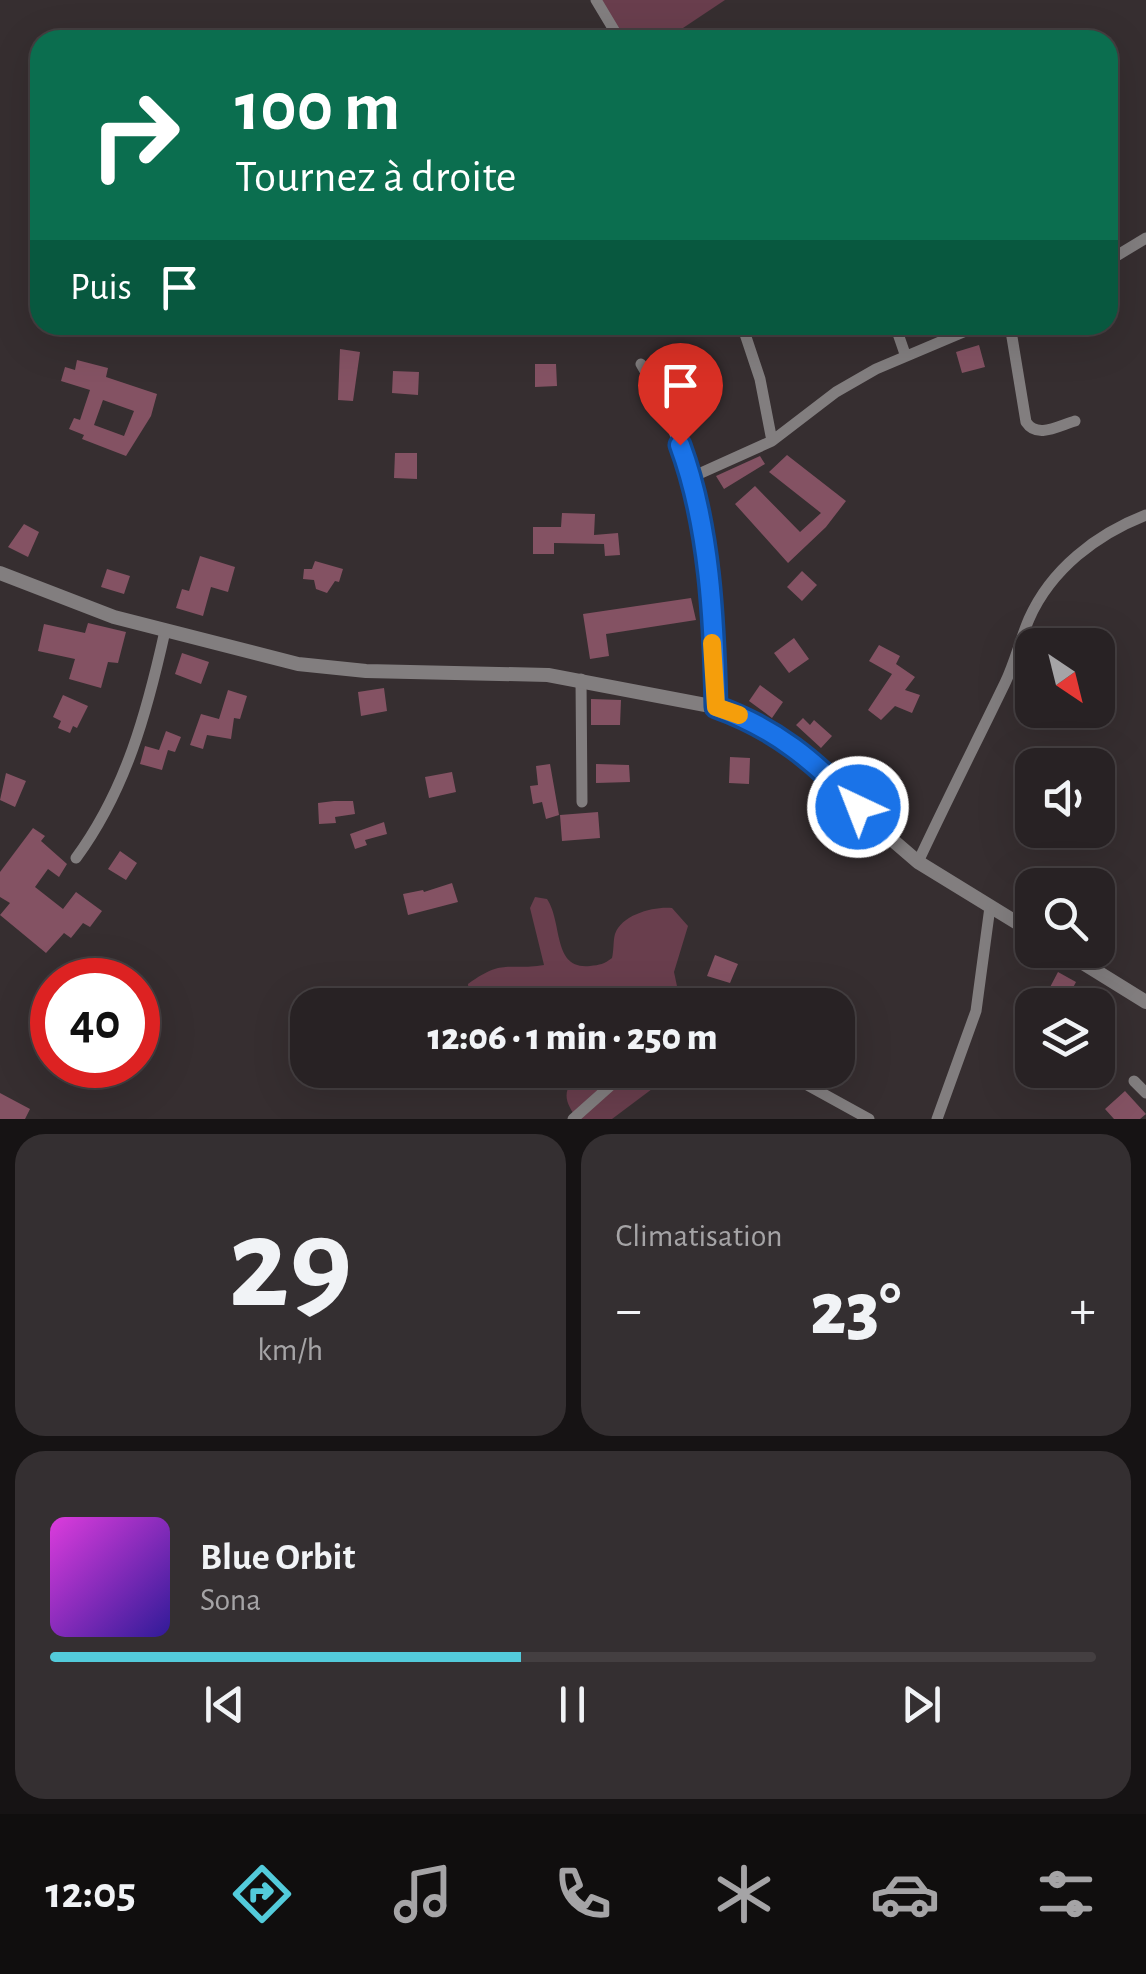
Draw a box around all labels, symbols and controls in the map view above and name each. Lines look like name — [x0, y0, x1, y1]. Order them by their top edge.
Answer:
icon: right — [70, 70, 200, 200]
text: 100 m — [235, 73, 400, 143]
text: Tournez à droite — [235, 155, 517, 200]
icon: arrive — [152, 260, 207, 315]
text: Puis — [70, 269, 132, 307]
pin — [638, 343, 723, 446]
icon: arrive — [653, 358, 708, 413]
north arrow — [1015, 628, 1115, 728]
map controls — [1015, 628, 1115, 1088]
button: sound — [1015, 748, 1115, 848]
position arrow — [806, 755, 910, 859]
button: search — [1015, 868, 1115, 968]
speed limit sign: 40 — [30, 958, 160, 1088]
button: layers — [1015, 988, 1115, 1088]
text: 12:06 · 1 min · 250 m — [427, 1019, 718, 1057]
text: 29 — [228, 1201, 352, 1331]
text: Climatisation — [616, 1220, 783, 1252]
text: 23° — [810, 1273, 901, 1348]
text: − — [616, 1283, 642, 1338]
text: + — [1070, 1283, 1096, 1338]
text: km/h — [257, 1334, 323, 1366]
text: Blue Orbit — [200, 1539, 355, 1577]
text: Sona — [200, 1584, 261, 1616]
icon: previous — [197, 1677, 252, 1732]
icon: pause — [545, 1677, 600, 1732]
icon: next — [894, 1677, 949, 1732]
icon: directions — [227, 1859, 297, 1929]
icon: music — [388, 1859, 458, 1929]
icon: phone — [548, 1859, 618, 1929]
icon: climate — [709, 1859, 779, 1929]
icon: car — [870, 1859, 940, 1929]
icon: filters — [1031, 1859, 1101, 1929]
text: 12:05 — [45, 1871, 136, 1916]

